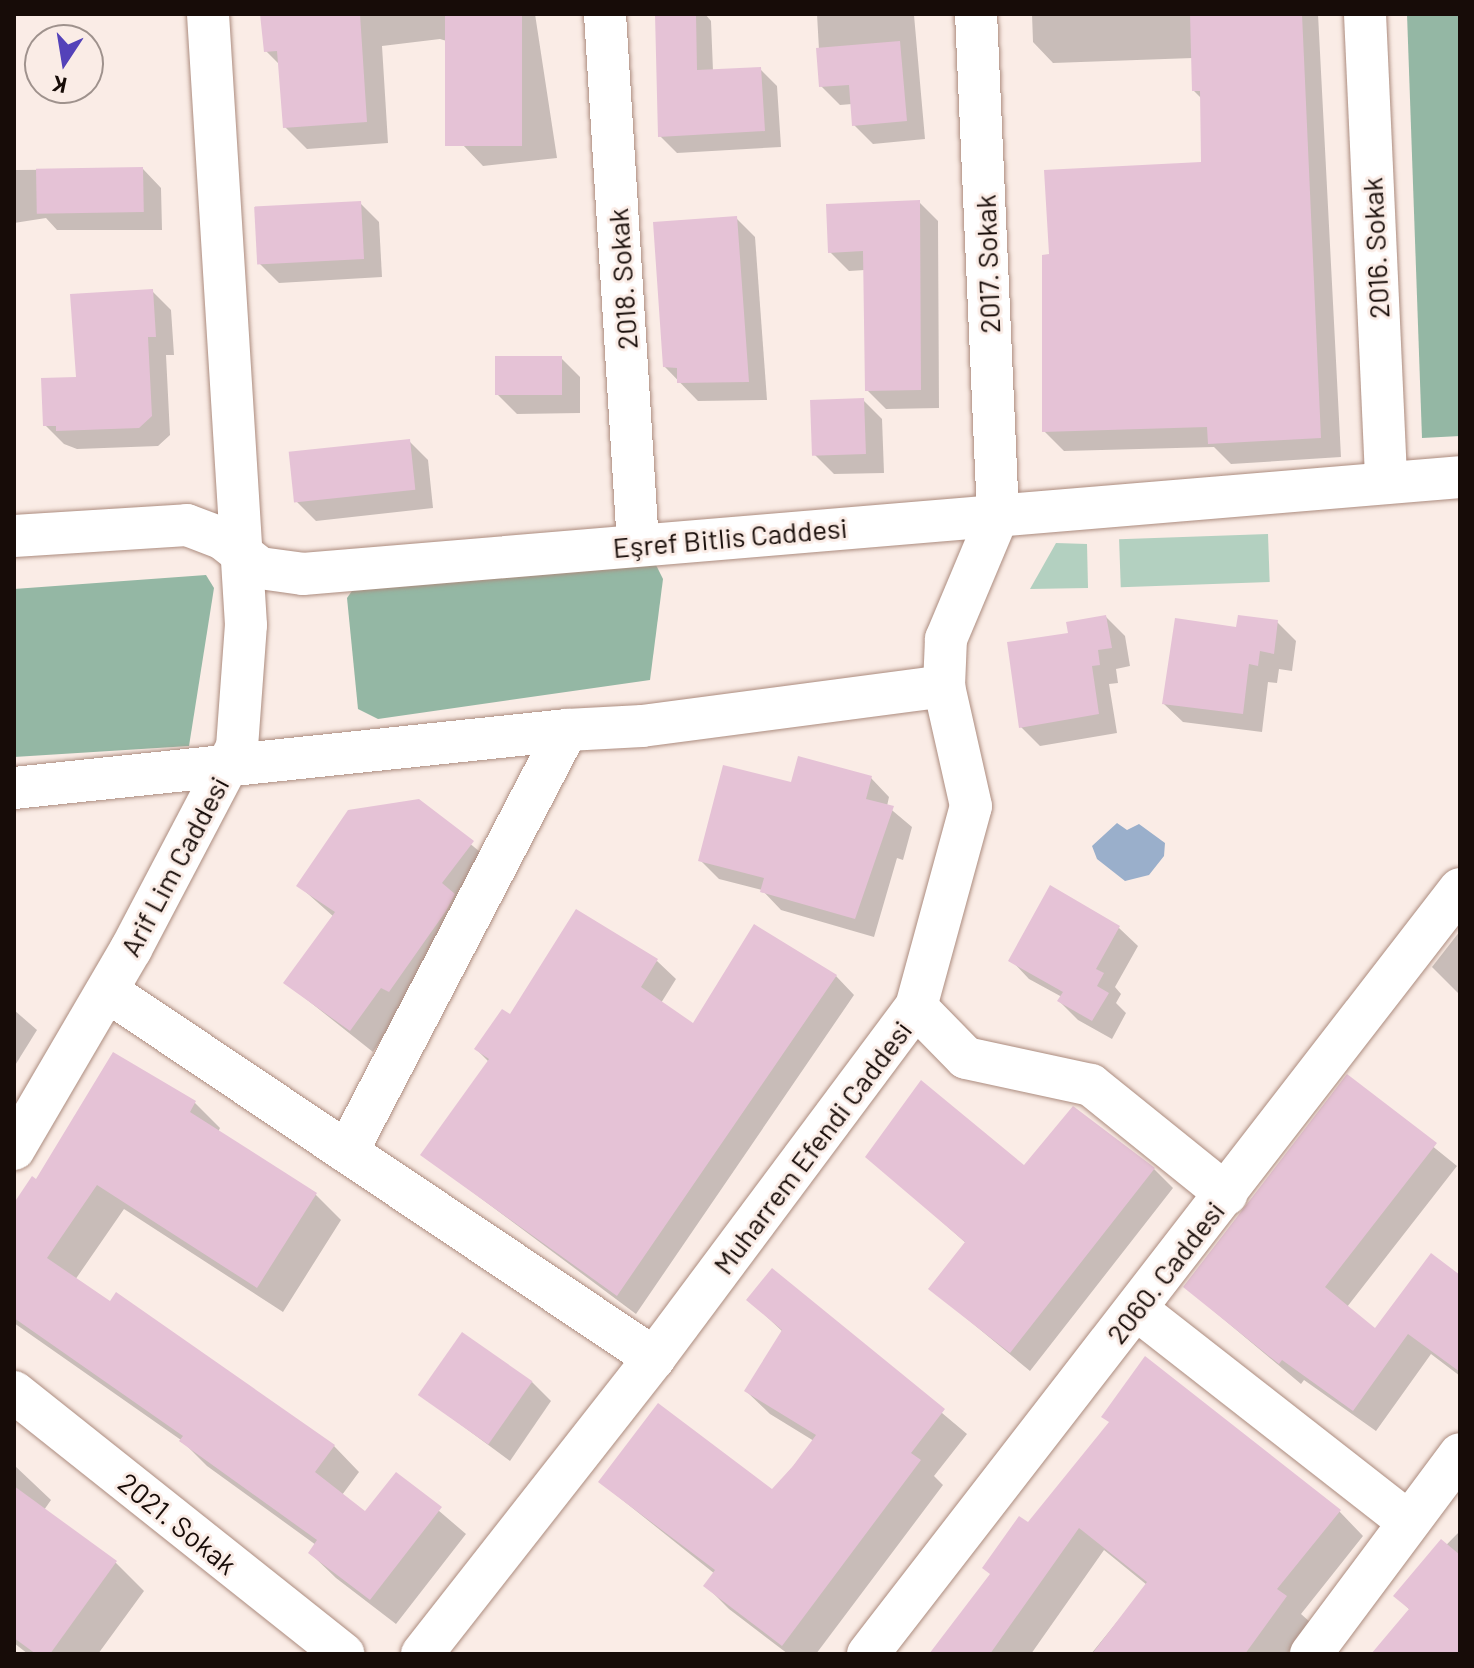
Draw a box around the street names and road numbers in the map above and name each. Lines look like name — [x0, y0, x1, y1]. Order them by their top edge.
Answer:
street label: 2016. Sokak — [1355, 177, 1395, 319]
street label: 2017. Sokak — [968, 194, 1006, 334]
street label: 2018. Sokak — [600, 207, 644, 351]
street label: Eşref Bitlis Caddesi — [611, 510, 849, 564]
street label: Arif Lim Caddesi — [113, 770, 235, 962]
street label: Muharrem Efendi Caddesi — [706, 1014, 918, 1280]
street label: 2060. Caddesi — [1099, 1194, 1231, 1350]
street label: 2021. Sokak — [112, 1465, 244, 1581]

